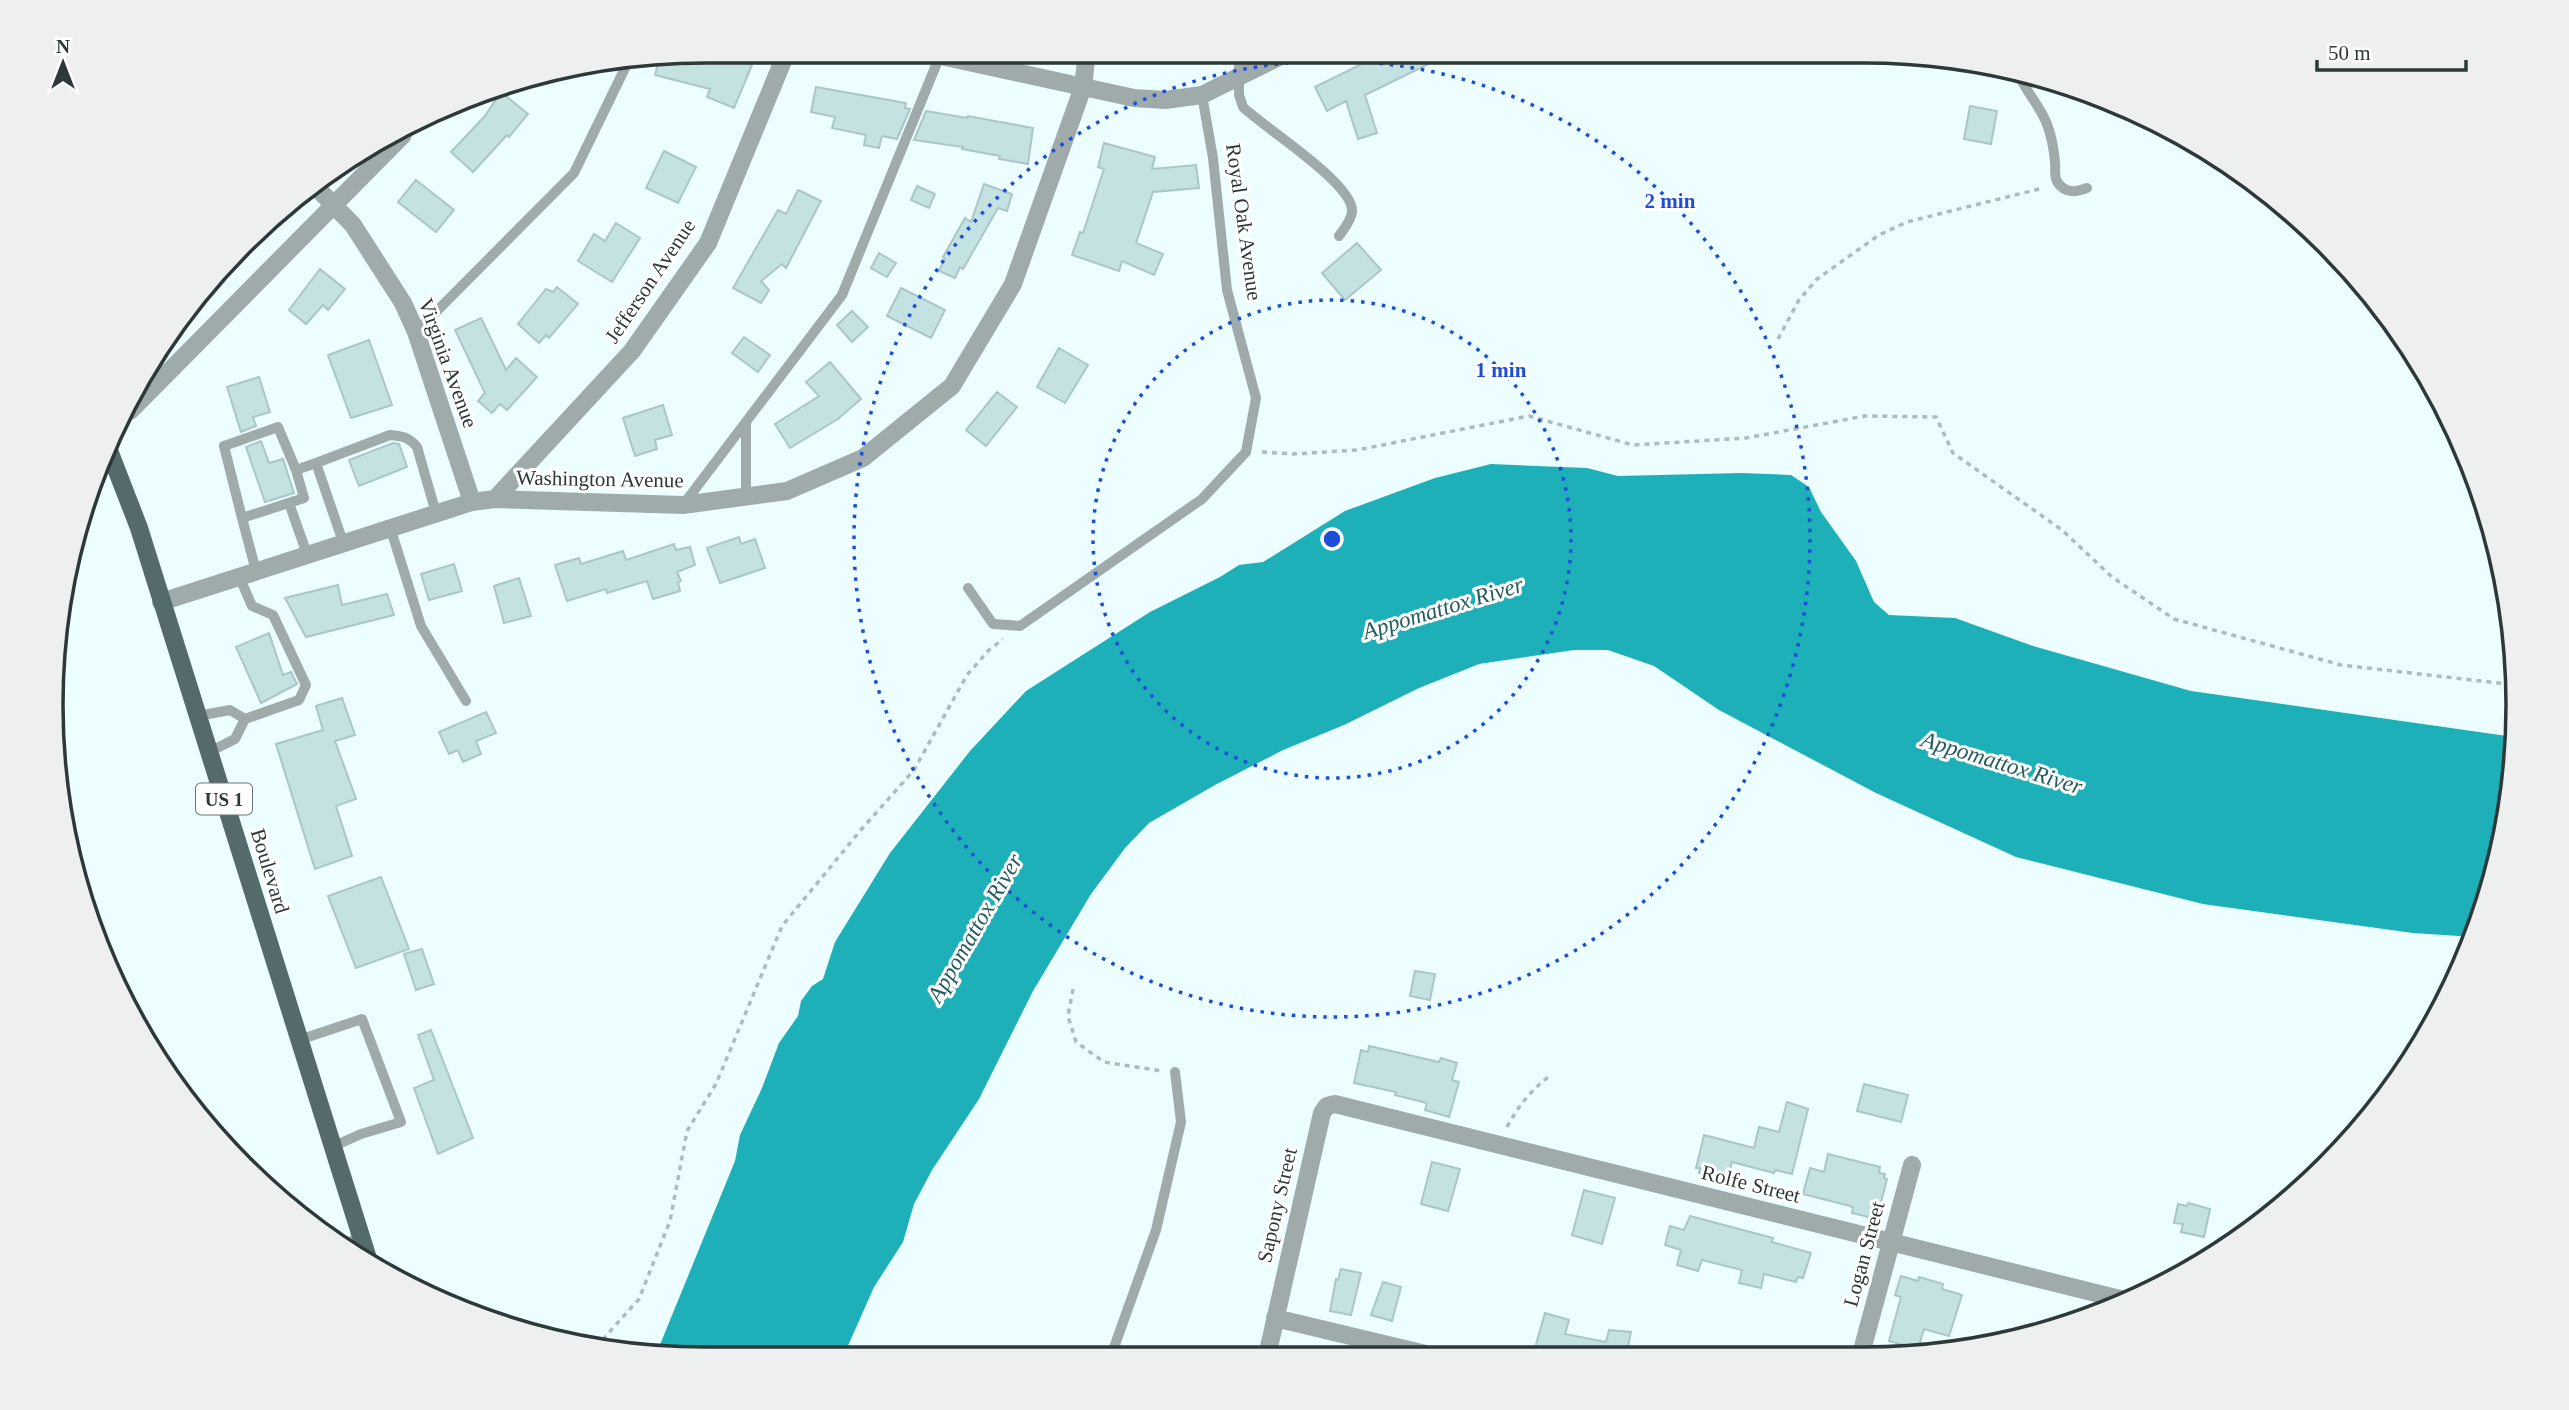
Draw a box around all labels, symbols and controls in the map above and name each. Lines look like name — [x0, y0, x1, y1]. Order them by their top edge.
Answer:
north arrow — [28, 28, 98, 98]
scale bar — [2317, 28, 2466, 72]
text: N — [56, 36, 70, 57]
text: 50 m — [2328, 41, 2371, 65]
street label: Royal Oak Avenue — [1221, 142, 1267, 302]
text: 2 min — [1645, 189, 1696, 213]
street label: Jefferson Avenue — [600, 214, 700, 348]
street label: Virginia Avenue — [413, 295, 483, 431]
text: 1 min — [1476, 358, 1527, 382]
street label: Washington Avenue — [516, 466, 684, 492]
centre of rings — [1320, 527, 1344, 551]
water label: Appomattox River — [1358, 571, 1527, 645]
water label: Appomattox River — [1917, 726, 2086, 800]
road number: US 1 — [196, 784, 252, 814]
street label: Boulevard — [246, 826, 294, 917]
water label: Appomattox River — [921, 849, 1028, 1008]
street label: Sapony Street — [1252, 1145, 1302, 1265]
street label: Rolfe Street — [1699, 1160, 1803, 1208]
street label: Logan Street — [1838, 1199, 1890, 1309]

